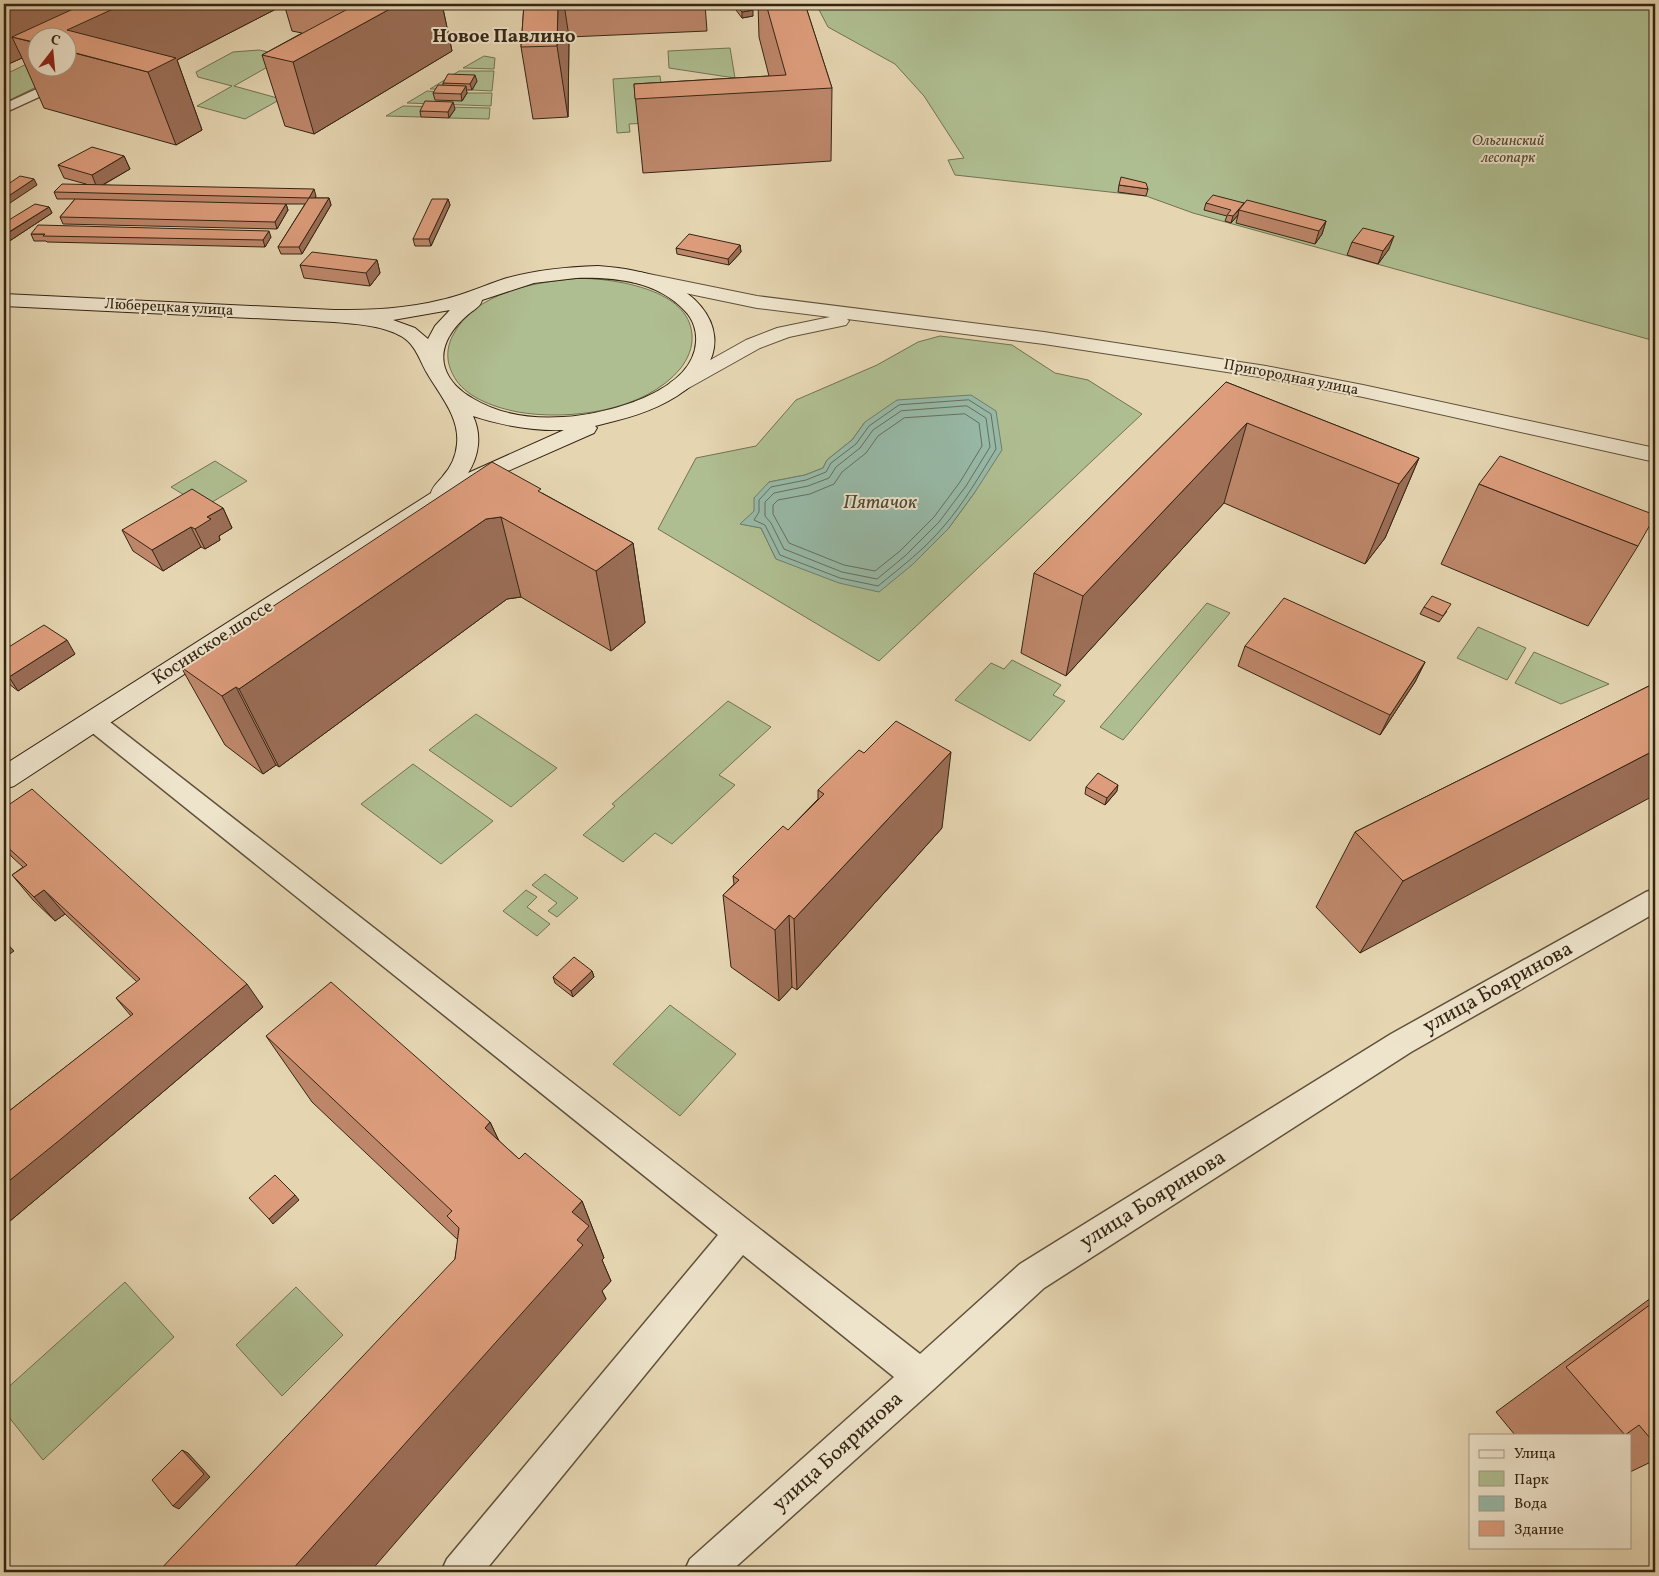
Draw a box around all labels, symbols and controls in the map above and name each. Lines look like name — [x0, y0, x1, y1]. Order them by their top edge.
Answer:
district label: Новое Павлино — [432, 24, 576, 50]
north arrow — [28, 28, 78, 78]
text: С — [48, 31, 62, 51]
park label: Ольгинский лесопарк — [1472, 131, 1545, 169]
street label: Люберецкая улица — [104, 294, 234, 322]
street label: Пригородная улица — [1222, 355, 1360, 401]
water label: Пятачок — [843, 490, 918, 516]
street label: Косинское шоссе — [148, 595, 278, 691]
street label: улица Бояринова — [1418, 935, 1578, 1041]
street label: улица Бояринова — [1074, 1143, 1232, 1257]
street label: улица Бояринова — [766, 1385, 910, 1519]
legend — [1469, 1434, 1632, 1548]
text: Улица — [1514, 1444, 1556, 1465]
text: Парк — [1514, 1470, 1549, 1491]
text: Вода — [1514, 1494, 1547, 1515]
text: Здание — [1514, 1520, 1564, 1541]

